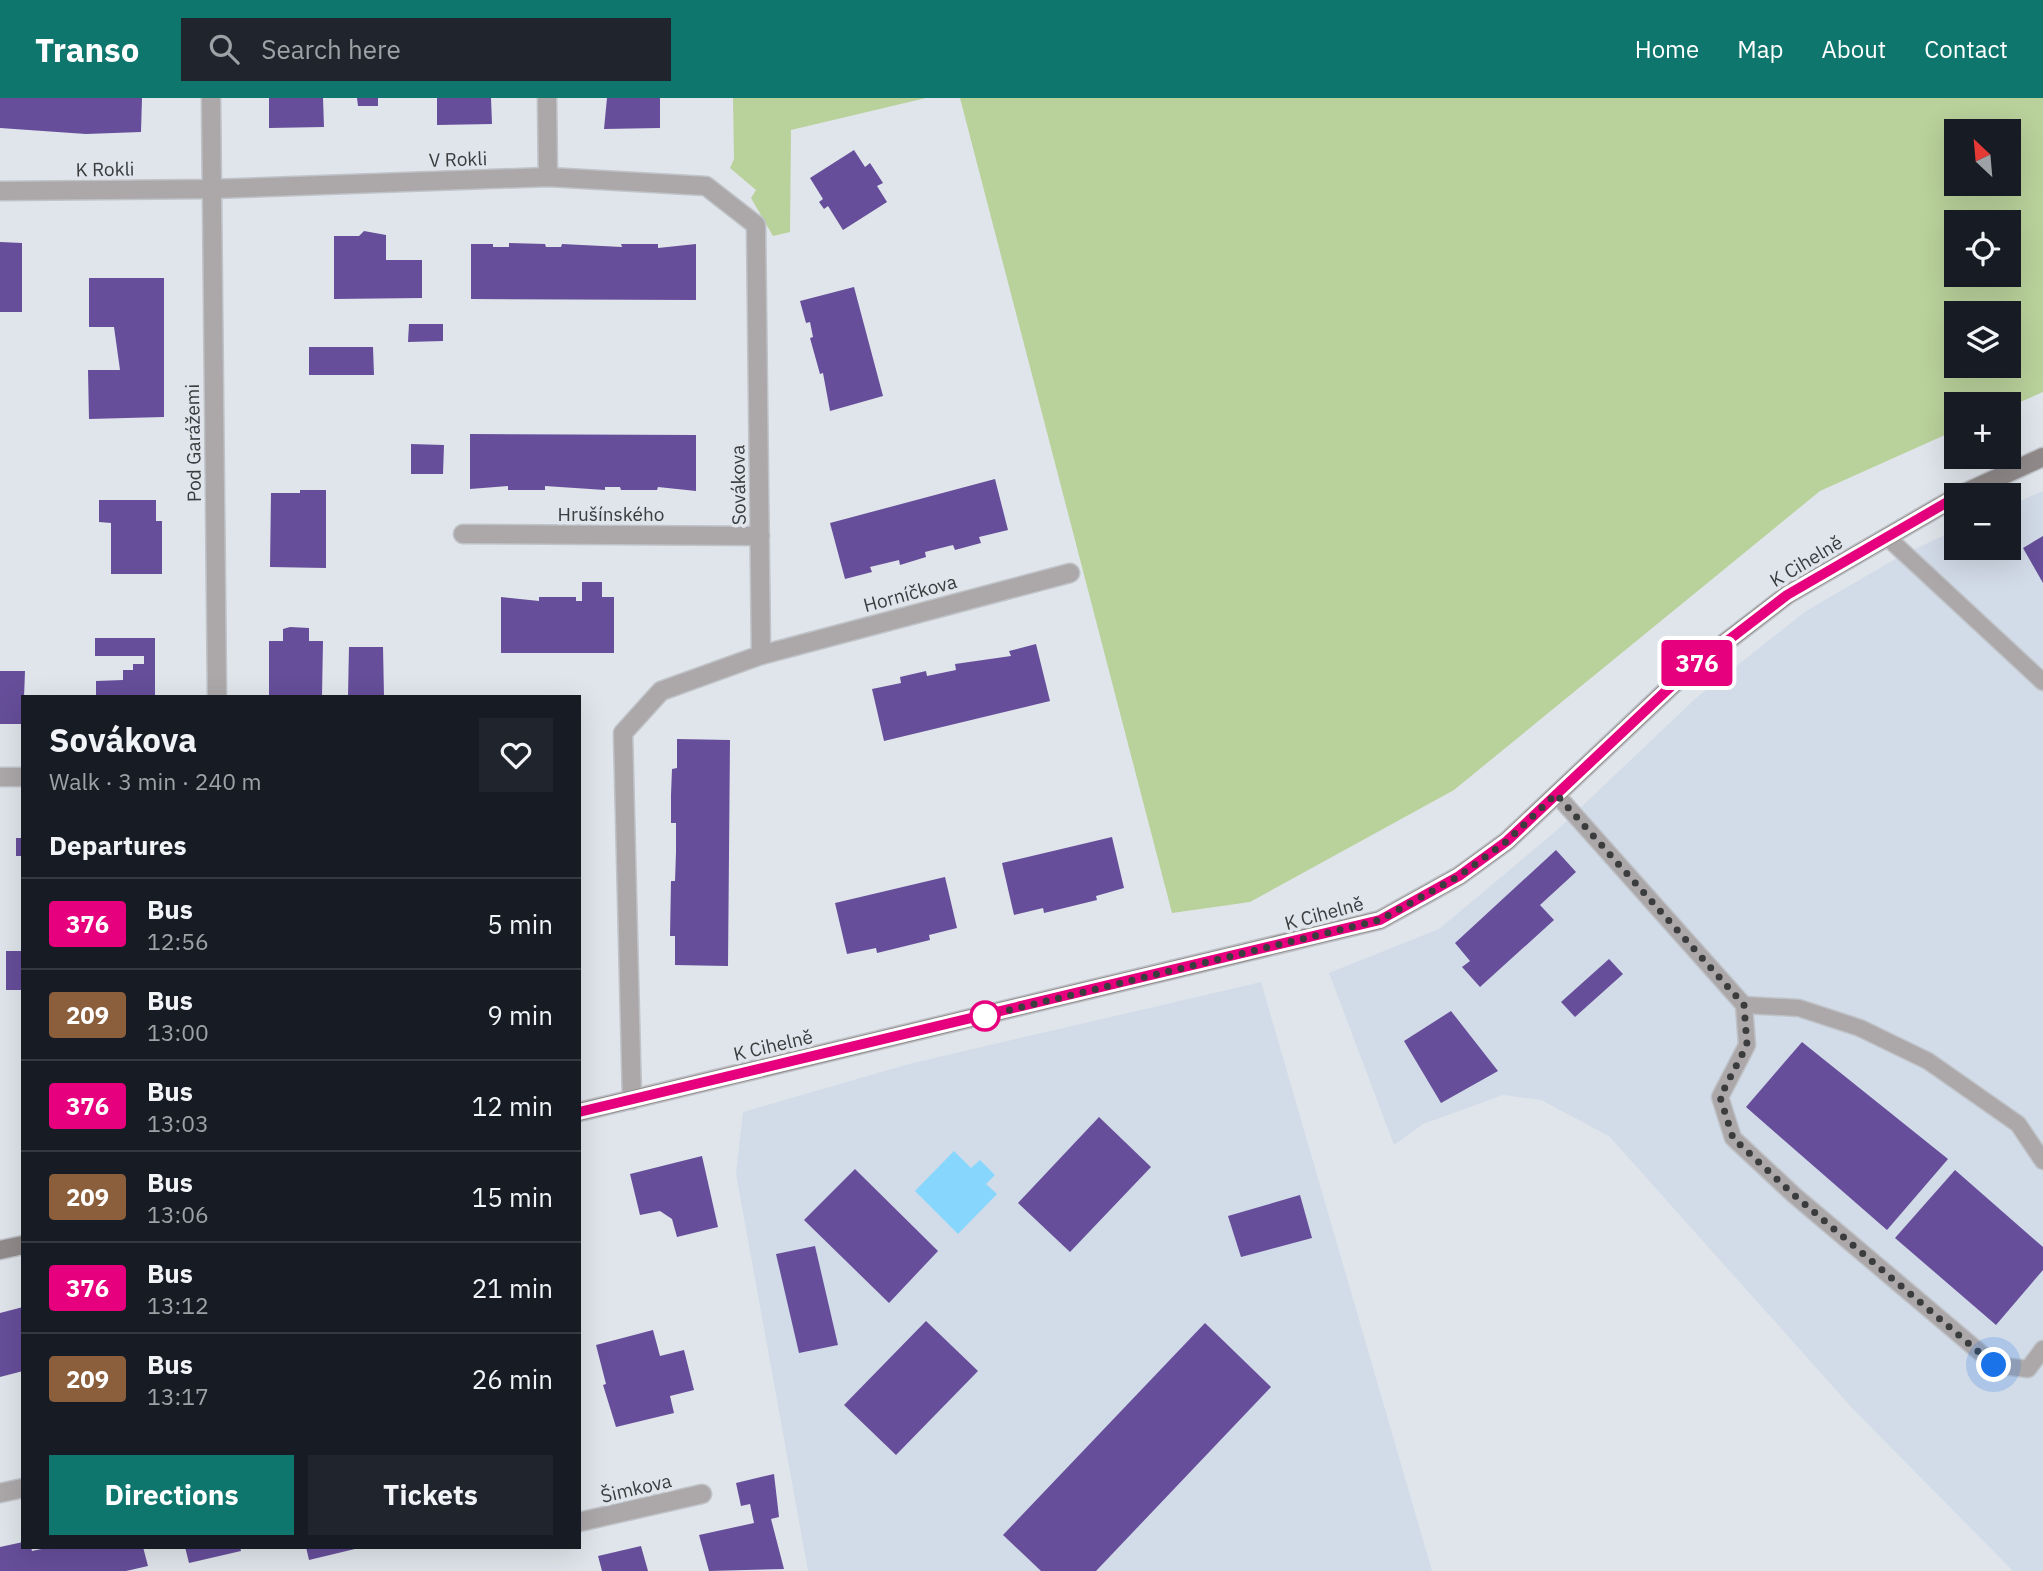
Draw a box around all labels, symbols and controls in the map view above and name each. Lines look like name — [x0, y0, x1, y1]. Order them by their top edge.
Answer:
search box — [181, 18, 671, 81]
text: Transo — [35, 28, 139, 71]
icon: search — [205, 30, 243, 68]
text: Search here — [261, 32, 401, 66]
text: Home — [1635, 33, 1699, 65]
text: Map — [1737, 33, 1783, 65]
text: About — [1821, 33, 1886, 65]
text: Contact — [1924, 33, 2008, 65]
north arrow — [1944, 119, 2021, 196]
map controls — [1944, 119, 2021, 560]
street label: V Rokli — [428, 146, 488, 172]
street label: K Rokli — [75, 156, 135, 182]
button: locate — [1944, 210, 2021, 287]
button: layers — [1944, 301, 2021, 378]
street label: Pod Garážemi — [180, 384, 206, 502]
button: + — [1944, 392, 2021, 469]
street label: Sovákova — [725, 445, 751, 525]
button: − — [1944, 483, 2021, 560]
street label: Hrušínského — [558, 502, 664, 526]
street label: K Cihelně — [1765, 530, 1847, 592]
street label: Horníčkova — [861, 569, 959, 617]
line badge: 376 — [1657, 640, 1737, 686]
text: 376 — [1675, 647, 1719, 679]
text: Sovákova — [49, 718, 197, 761]
button: heart — [479, 718, 553, 792]
text: Walk · 3 min · 240 m — [49, 766, 262, 796]
text: Departures — [49, 828, 187, 862]
street label: K Cihelně — [1282, 891, 1366, 935]
text: Bus — [147, 892, 193, 926]
text: 5 min — [487, 907, 553, 941]
text: 376 — [66, 908, 109, 940]
text: 12:56 — [147, 926, 209, 956]
text: Bus — [147, 983, 193, 1017]
text: 9 min — [487, 998, 553, 1032]
text: 209 — [66, 999, 109, 1031]
unlabelled marker — [970, 1001, 1000, 1031]
text: 13:00 — [147, 1017, 209, 1047]
street label: K Cihelně — [731, 1024, 815, 1066]
text: Bus — [147, 1074, 193, 1108]
text: 12 min — [472, 1089, 553, 1123]
text: 376 — [66, 1090, 109, 1122]
text: 13:03 — [147, 1108, 209, 1138]
text: Bus — [147, 1165, 193, 1199]
text: 15 min — [472, 1180, 553, 1214]
text: 209 — [66, 1181, 109, 1213]
text: 13:06 — [147, 1199, 209, 1229]
text: Bus — [147, 1256, 193, 1290]
text: 21 min — [472, 1271, 553, 1305]
text: 376 — [66, 1272, 109, 1304]
text: 13:12 — [147, 1290, 209, 1320]
text: Bus — [147, 1347, 193, 1381]
your location — [1976, 1347, 2011, 1382]
text: 26 min — [472, 1362, 553, 1396]
text: 209 — [66, 1363, 109, 1395]
text: 13:17 — [147, 1381, 209, 1411]
button: Directions — [49, 1455, 294, 1535]
button: Tickets — [308, 1455, 553, 1535]
street label: Šimkova — [598, 1468, 674, 1508]

